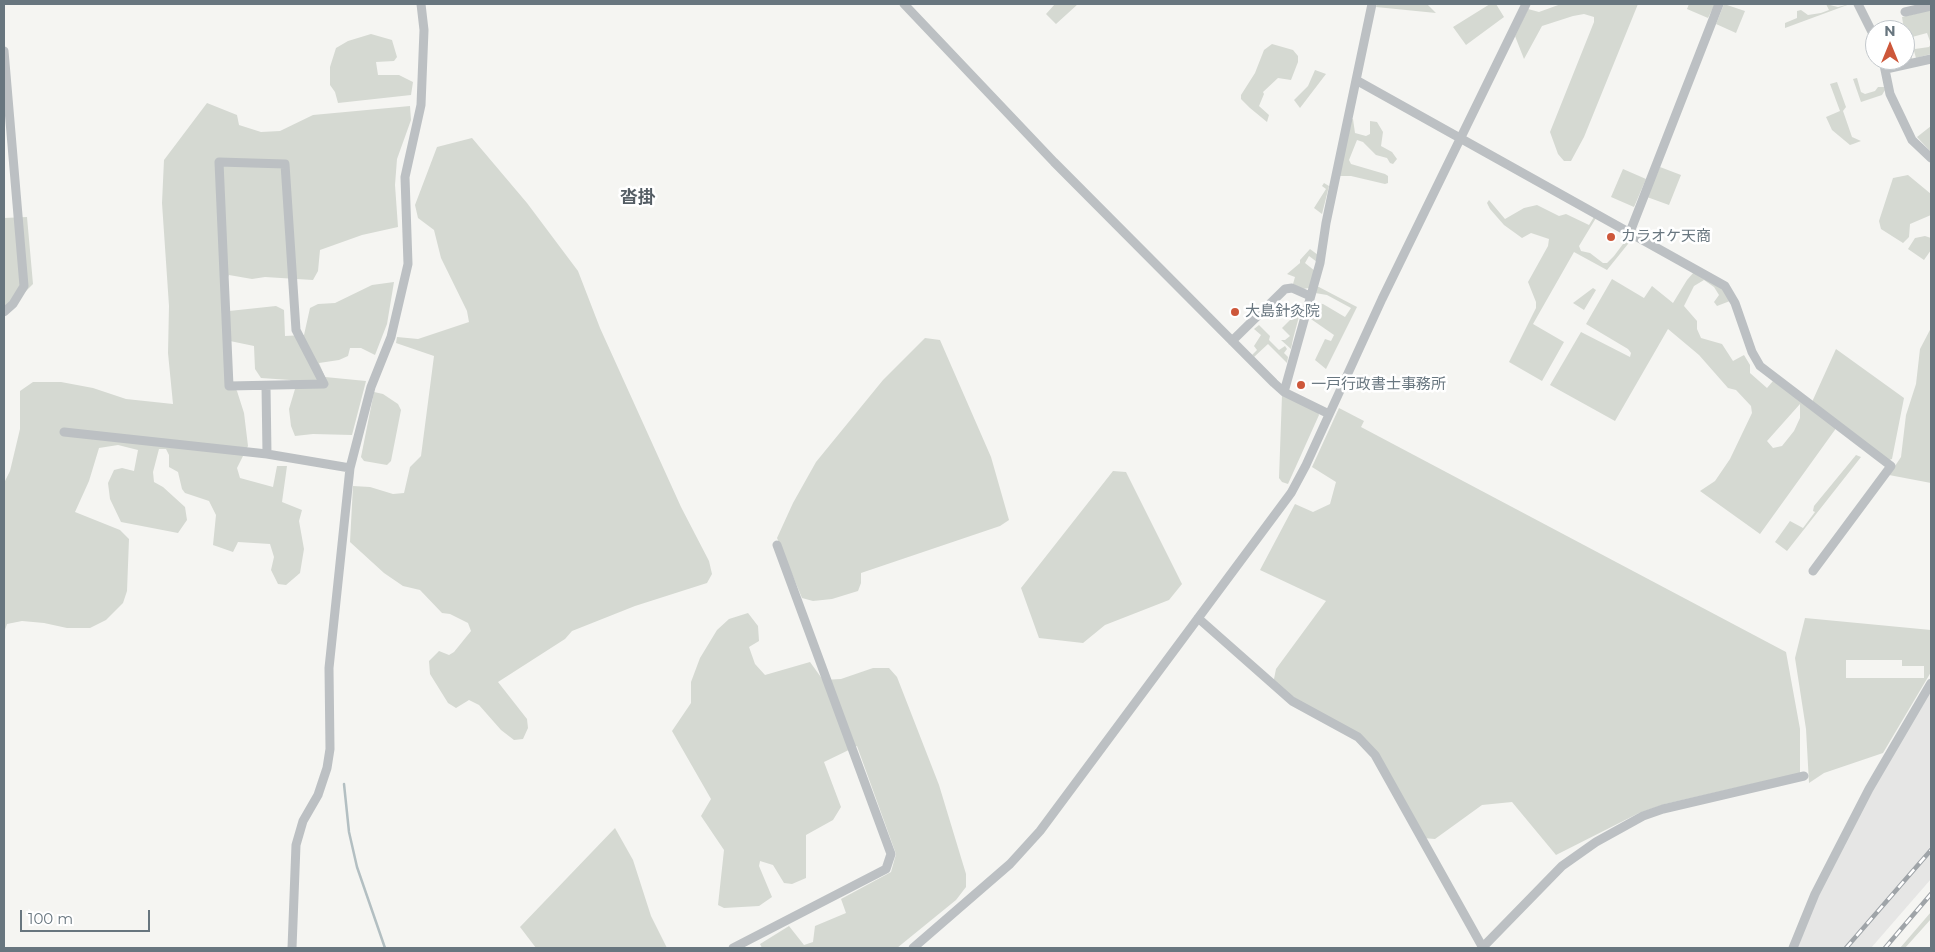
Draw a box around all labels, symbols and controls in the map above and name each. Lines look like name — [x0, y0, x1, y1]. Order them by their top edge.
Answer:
north arrow — [1865, 20, 1915, 70]
text: N — [1884, 22, 1896, 40]
district label: 沓掛 — [620, 187, 656, 209]
place label: カラオケ天商 — [1621, 228, 1711, 246]
marker: カラオケ天商 — [1605, 231, 1617, 243]
place label: 大島針灸院 — [1245, 303, 1320, 321]
marker: 大島針灸院 — [1229, 306, 1241, 318]
place label: 一戸行政書士事務所 — [1311, 376, 1446, 394]
marker: 一戸行政書士事務所 — [1295, 379, 1307, 391]
scale bar — [22, 900, 152, 932]
text: 100 m — [28, 909, 73, 928]

